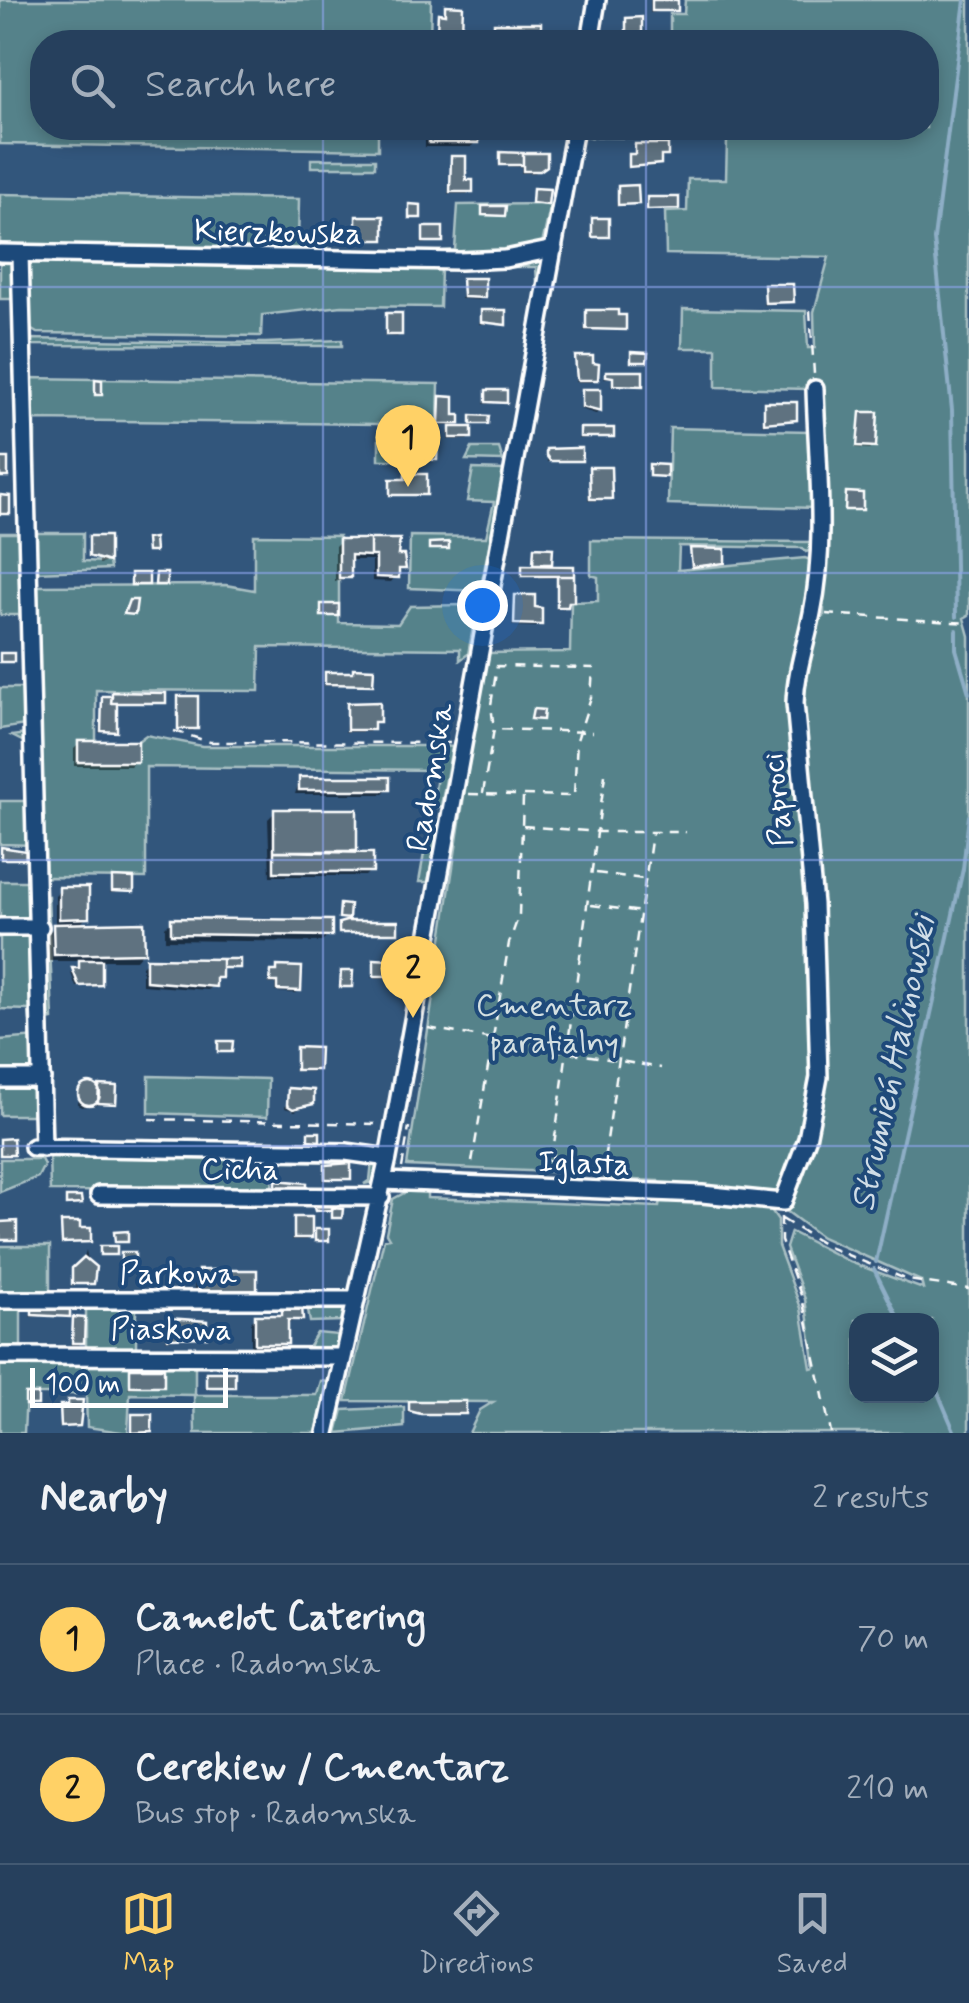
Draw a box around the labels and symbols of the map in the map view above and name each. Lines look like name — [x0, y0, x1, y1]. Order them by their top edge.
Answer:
street label: Kierzkowska — [194, 211, 362, 255]
pin: 1 — [376, 404, 440, 487]
your location — [457, 580, 508, 631]
street label: Radomska — [397, 699, 465, 855]
street label: Paproci — [752, 751, 804, 849]
water label: Strumień Halinowski — [840, 909, 948, 1215]
pin: 2 — [380, 936, 446, 1018]
park label: Cmentarz parafialny — [476, 985, 632, 1064]
street label: Iglasta — [537, 1141, 631, 1187]
street label: Cicha — [201, 1149, 279, 1191]
street label: Parkowa — [119, 1253, 237, 1295]
street label: Piaskowa — [110, 1309, 232, 1351]
scale bar — [30, 1363, 228, 1408]

